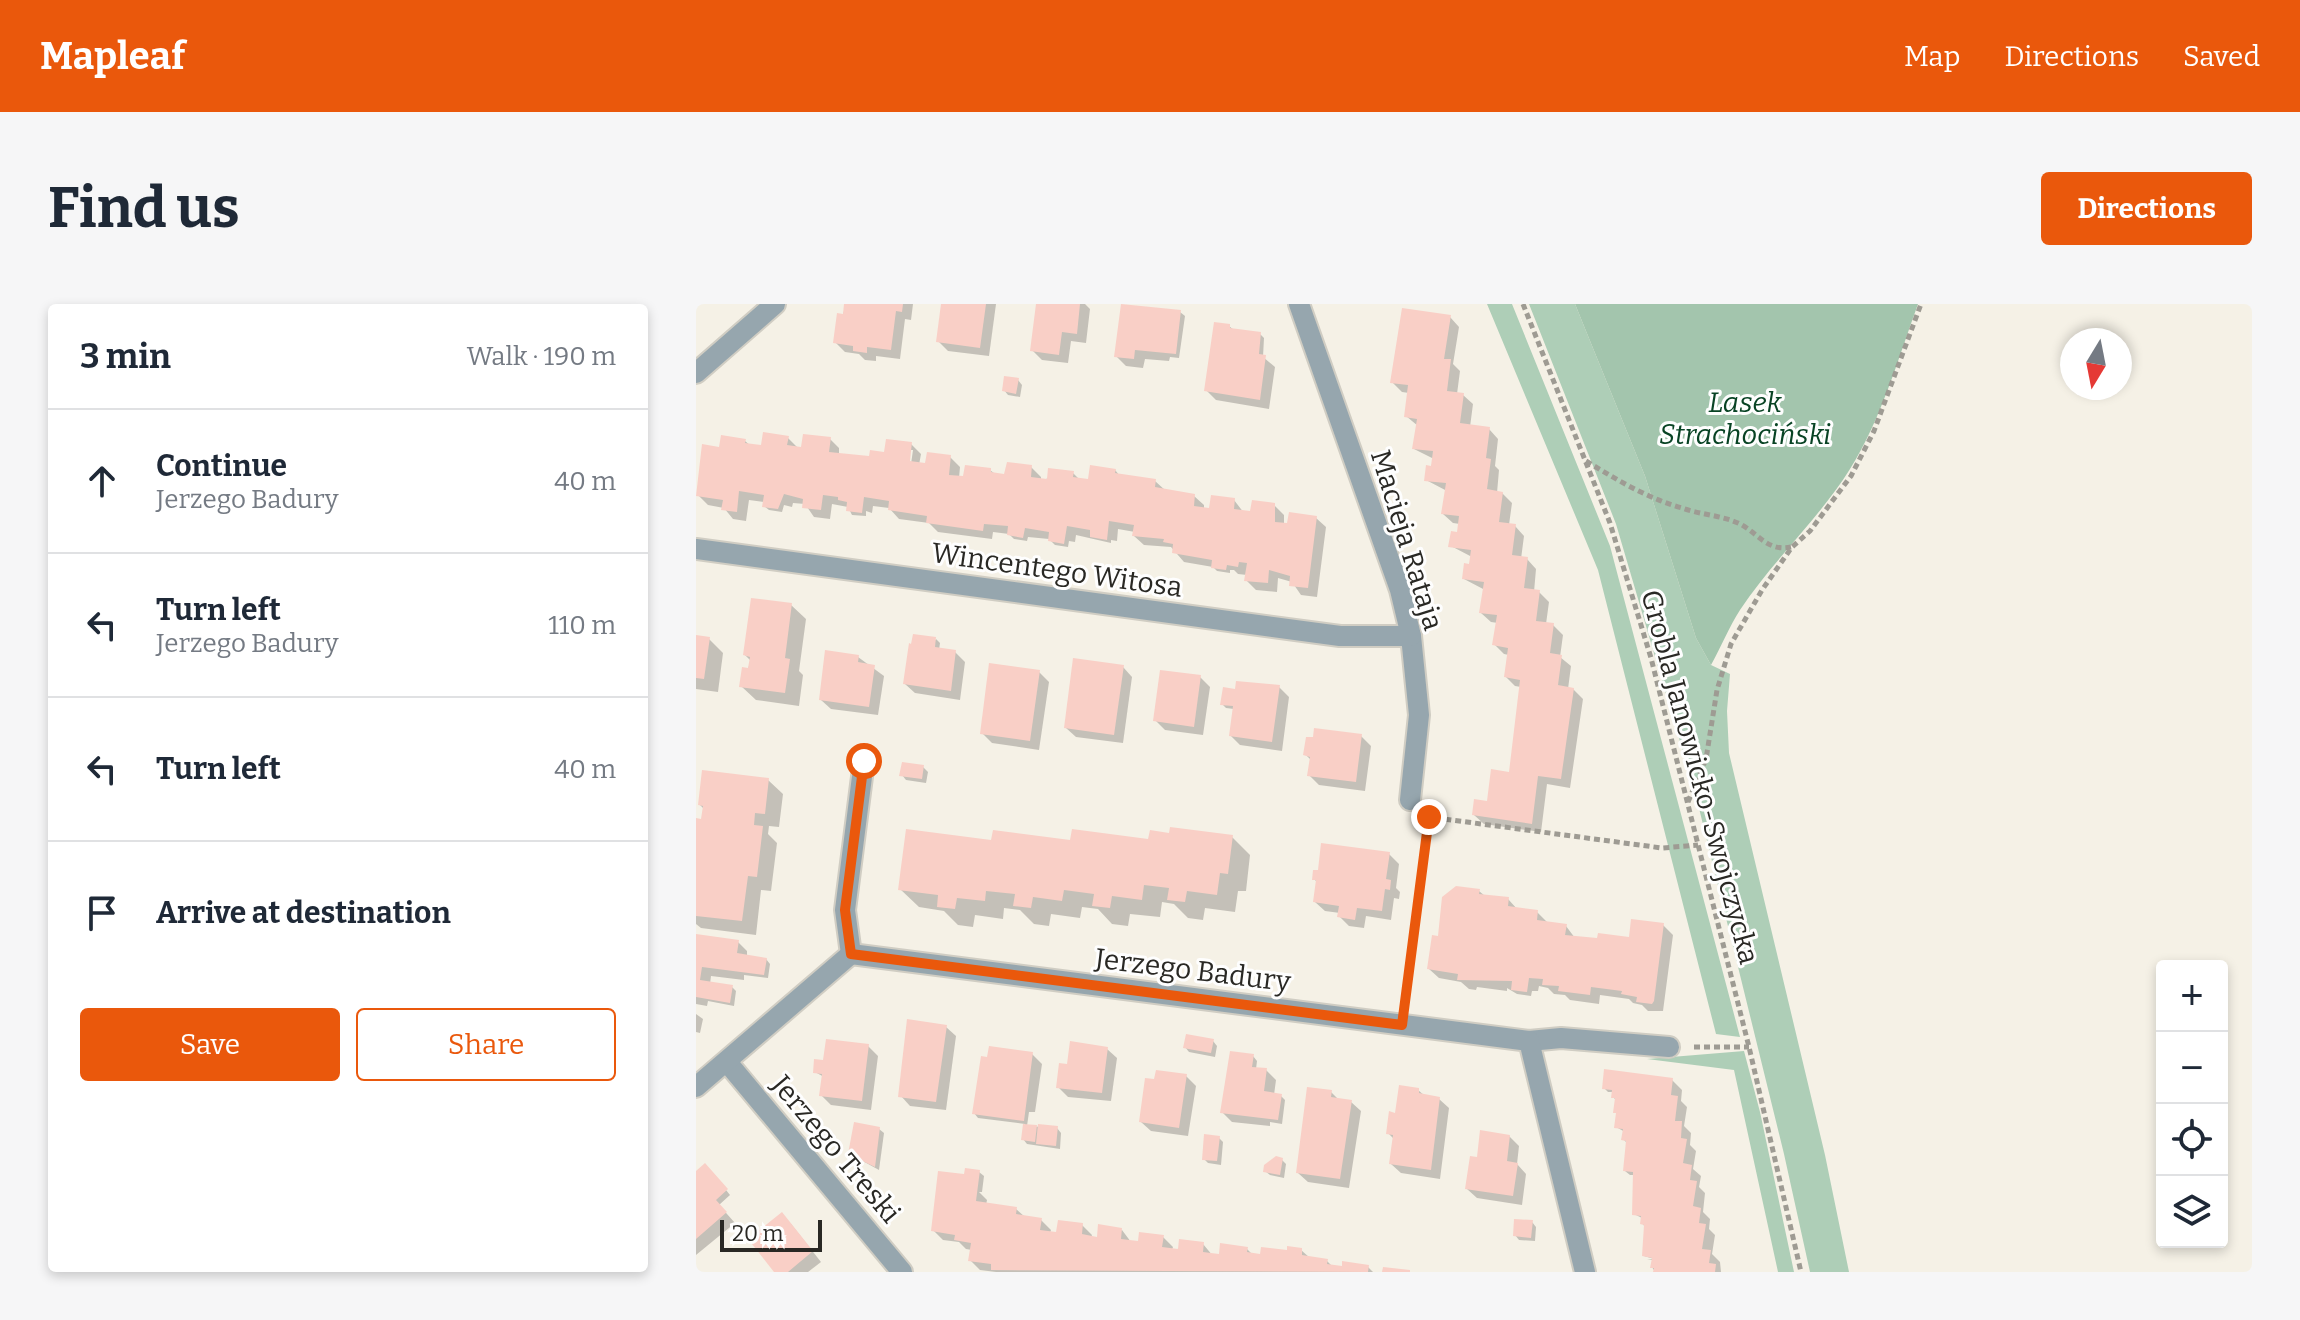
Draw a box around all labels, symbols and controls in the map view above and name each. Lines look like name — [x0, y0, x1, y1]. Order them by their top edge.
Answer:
text: Mapleaf — [40, 33, 185, 79]
text: Map — [1904, 40, 1960, 73]
text: Directions — [2004, 40, 2139, 73]
text: Saved — [2183, 40, 2260, 73]
button: Directions — [2041, 172, 2252, 245]
text: Find us — [48, 175, 240, 242]
north arrow — [2060, 328, 2132, 400]
text: 3 min — [80, 336, 171, 377]
text: Walk · 190 m — [467, 341, 616, 372]
park label: Lasek Strachociński — [1659, 386, 1831, 451]
street label: Macieja Rataja — [1364, 446, 1450, 634]
text: Continue — [156, 448, 287, 484]
icon: ahead — [80, 459, 124, 503]
text: 40 m — [554, 466, 616, 497]
text: Jerzego Badury — [156, 484, 339, 515]
street label: Wincentego Witosa — [930, 536, 1184, 604]
street label: Grobla Janowicko-Swojczycka — [1634, 586, 1766, 968]
text: Turn left — [156, 592, 281, 628]
icon: left — [80, 603, 124, 647]
text: 110 m — [548, 610, 616, 641]
text: Jerzego Badury — [156, 628, 339, 659]
route start — [846, 743, 882, 779]
icon: left — [80, 747, 124, 791]
text: Turn left — [156, 751, 281, 787]
text: 40 m — [554, 754, 616, 785]
route end — [1411, 799, 1447, 835]
icon: arrive — [80, 891, 124, 935]
text: Arrive at destination — [156, 895, 451, 931]
street label: Jerzego Badury — [1092, 942, 1293, 998]
map controls — [2156, 960, 2228, 1248]
button: + — [2156, 960, 2228, 1032]
button: Save — [80, 1008, 340, 1081]
button: Share — [356, 1008, 616, 1081]
button: − — [2156, 1032, 2228, 1104]
street label: Jerzego Treski — [764, 1068, 907, 1229]
button: locate — [2156, 1104, 2228, 1176]
button: layers — [2156, 1176, 2228, 1248]
scale bar — [720, 1216, 822, 1252]
text: 20 m — [732, 1220, 783, 1247]

